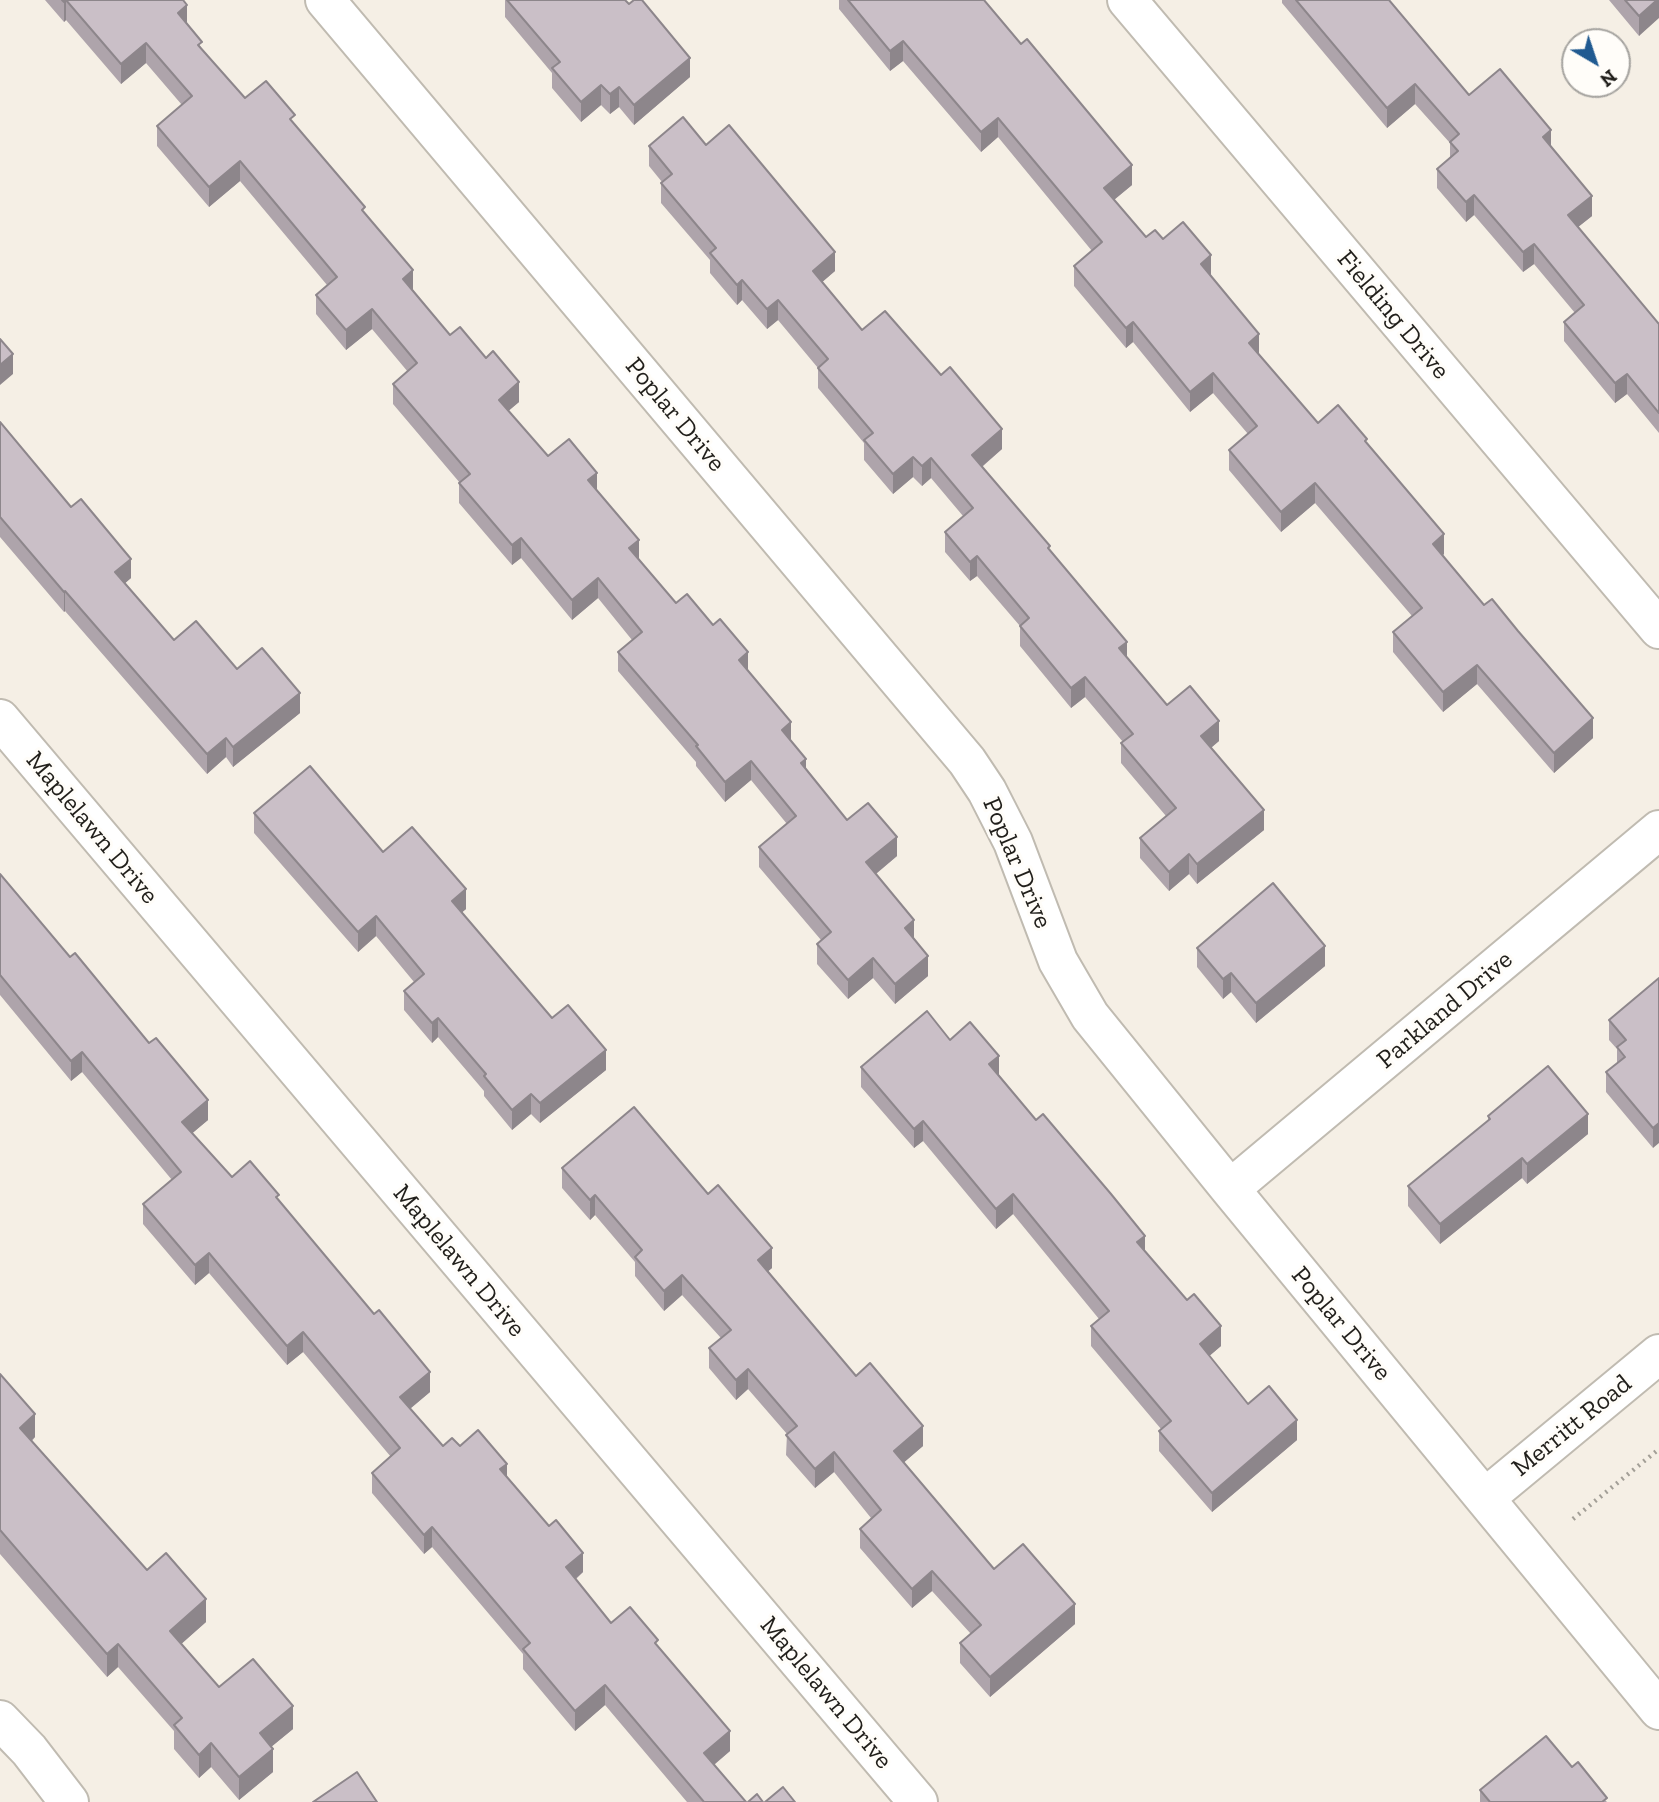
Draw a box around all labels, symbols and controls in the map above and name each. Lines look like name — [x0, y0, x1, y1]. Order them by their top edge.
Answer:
north arrow — [1561, 28, 1631, 98]
text: N — [1595, 65, 1621, 92]
street label: Fielding Drive — [1330, 244, 1456, 386]
street label: Poplar Drive — [618, 352, 732, 478]
street label: Maplelawn Drive — [19, 745, 165, 911]
street label: Poplar Drive — [975, 793, 1059, 933]
street label: Parkland Drive — [1371, 944, 1519, 1076]
street label: Maplelawn Drive — [386, 1178, 532, 1344]
street label: Poplar Drive — [1284, 1261, 1398, 1387]
street label: Merritt Road — [1506, 1368, 1638, 1484]
street label: Maplelawn Drive — [753, 1610, 899, 1776]

